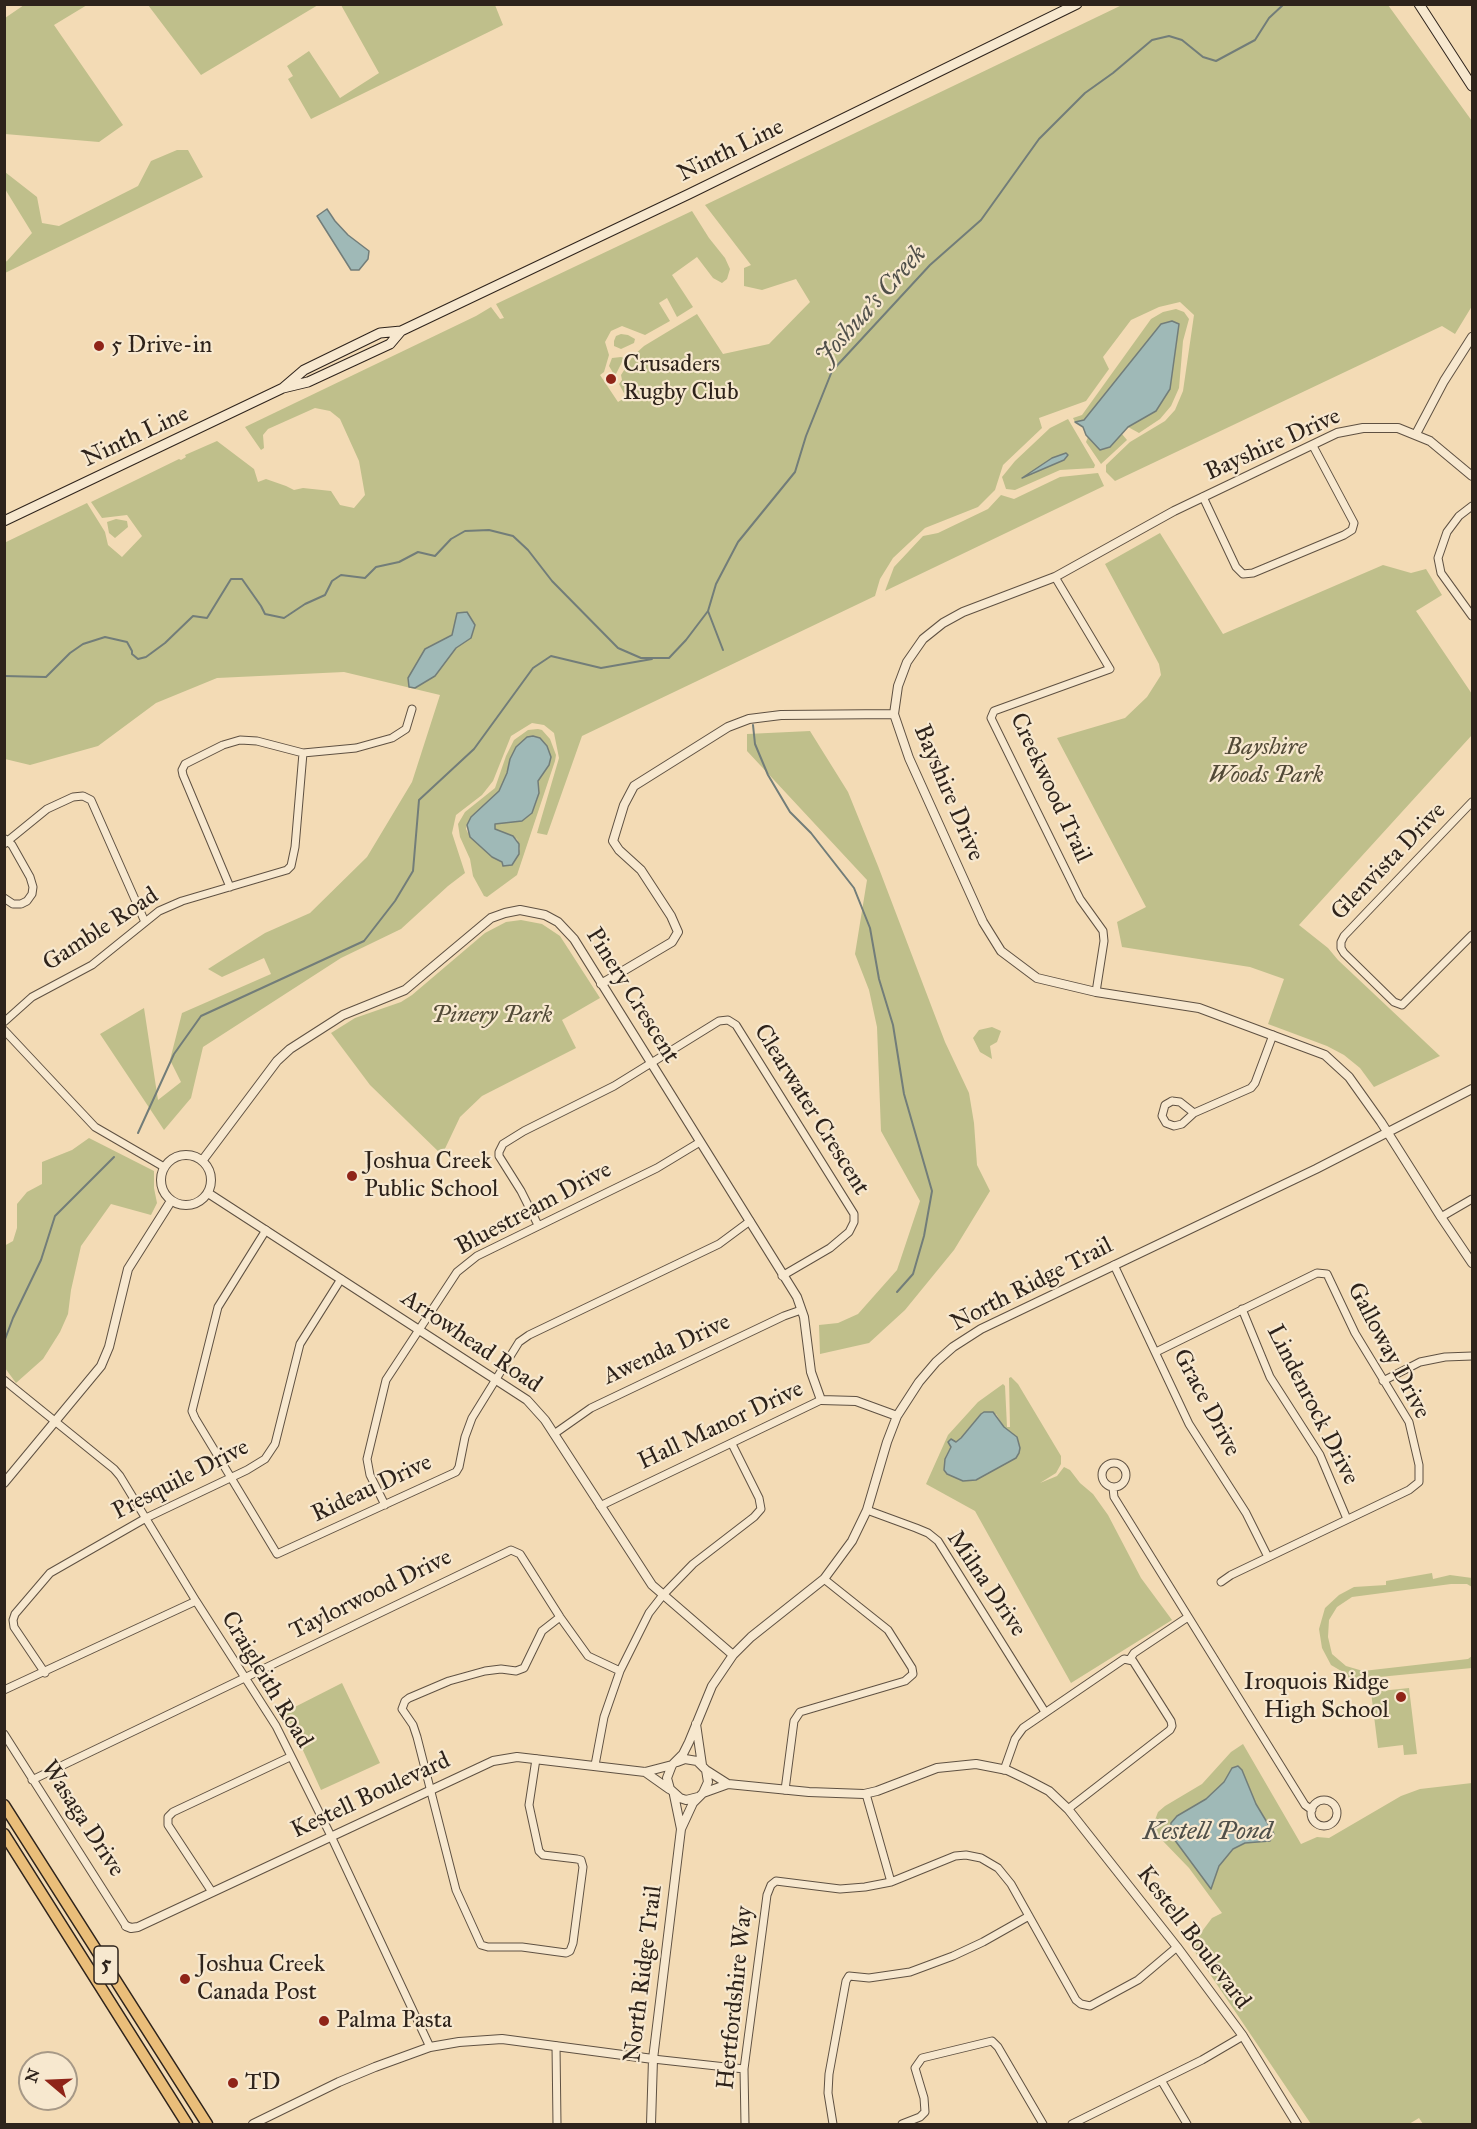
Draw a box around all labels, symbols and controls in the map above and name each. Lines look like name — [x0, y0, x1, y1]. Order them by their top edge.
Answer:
street label: Ninth Line — [673, 113, 789, 189]
water label: Joshua's Creek — [810, 240, 934, 372]
place label: 5 Drive-in — [111, 332, 212, 360]
marker: 5 Drive-in — [92, 339, 106, 353]
place label: Crusaders Rugby Club — [623, 351, 739, 407]
marker: Crusaders Rugby Club — [604, 372, 618, 386]
street label: Ninth Line — [78, 400, 194, 474]
street label: Bayshire Drive — [1201, 402, 1345, 488]
street label: Creekwood Trail — [1003, 709, 1097, 867]
street label: Bayshire Drive — [906, 721, 990, 865]
park label: Bayshire Woods Park — [1209, 734, 1323, 790]
street label: Glenvista Drive — [1326, 797, 1452, 927]
street label: Gamble Road — [38, 882, 164, 978]
street label: Pinery Crescent — [579, 923, 685, 1069]
park label: Pinery Park — [432, 1002, 552, 1030]
street label: Clearwater Crescent — [747, 1019, 875, 1201]
place label: Joshua Creek Public School — [364, 1148, 498, 1204]
street label: Bluestream Drive — [451, 1156, 617, 1262]
marker: Joshua Creek Public School — [345, 1169, 359, 1183]
street label: North Ridge Trail — [946, 1232, 1118, 1338]
street label: Galloway Drive — [1340, 1278, 1436, 1424]
street label: Arrowhead Road — [395, 1284, 547, 1400]
street label: Awenda Drive — [599, 1308, 735, 1392]
street label: Lindenrock Drive — [1259, 1320, 1365, 1490]
street label: Grace Drive — [1166, 1344, 1246, 1462]
street label: Hall Manor Drive — [634, 1375, 808, 1477]
street label: Presquile Drive — [108, 1433, 254, 1527]
street label: Rideau Drive — [307, 1449, 437, 1529]
street label: Milna Drive — [940, 1526, 1032, 1642]
street label: Taylorwood Drive — [285, 1543, 457, 1647]
street label: Craigleith Road — [214, 1606, 318, 1754]
place label: Iroquois Ridge High School — [1244, 1669, 1389, 1725]
marker: Iroquois Ridge High School — [1394, 1690, 1408, 1704]
street label: Kestell Boulevard — [287, 1747, 455, 1845]
street label: Wasaga Drive — [34, 1756, 130, 1882]
water label: Kestell Pond — [1143, 1817, 1273, 1849]
street label: Kestell Boulevard — [1130, 1861, 1256, 2015]
street label: North Ridge Trail — [619, 1884, 669, 2064]
street label: Hertfordshire Way — [712, 1905, 760, 2091]
road number: 5 — [94, 1946, 118, 1984]
place label: Joshua Creek Canada Post — [197, 1951, 325, 2007]
marker: Joshua Creek Canada Post — [178, 1972, 192, 1986]
place label: Palma Pasta — [336, 2007, 452, 2035]
marker: Palma Pasta — [317, 2014, 331, 2028]
north arrow — [18, 2051, 78, 2111]
text: N — [21, 2066, 44, 2085]
place label: TD — [245, 2069, 280, 2097]
marker: TD — [226, 2076, 240, 2090]

